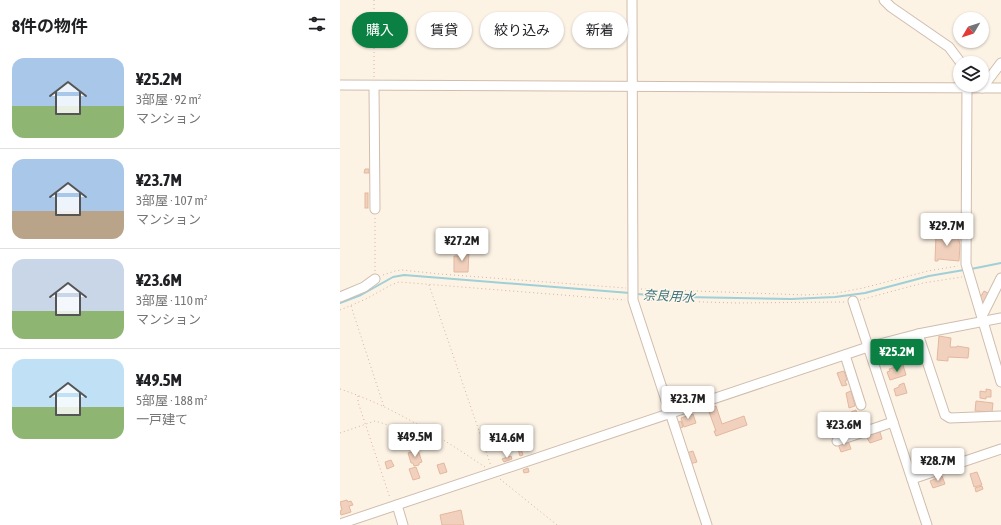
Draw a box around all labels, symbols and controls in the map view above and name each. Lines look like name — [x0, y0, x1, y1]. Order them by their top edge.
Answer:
chip: 購入 — [352, 12, 408, 48]
chip: 賃貸 — [416, 12, 472, 48]
chip: 絞り込み — [480, 12, 564, 48]
chip: 新着 — [572, 12, 628, 48]
north arrow — [953, 12, 989, 48]
map controls — [953, 12, 989, 92]
icon: filters — [306, 13, 328, 35]
text: 8件の物件 — [12, 16, 88, 36]
button: layers — [953, 56, 989, 92]
text: ¥25.2M — [136, 69, 182, 89]
icon: home — [44, 74, 92, 122]
text: 3部屋 · 92 m² — [136, 92, 201, 107]
text: マンション — [136, 111, 201, 126]
text: ¥23.7M — [136, 170, 182, 190]
icon: home — [44, 175, 92, 223]
text: 3部屋 · 107 m² — [136, 193, 208, 208]
text: マンション — [136, 212, 201, 227]
pin: ¥29.7M — [914, 213, 980, 247]
text: ¥29.7M — [929, 218, 965, 233]
pin: ¥27.2M — [429, 228, 495, 262]
text: ¥27.2M — [444, 233, 480, 248]
text: ¥23.6M — [136, 270, 182, 290]
icon: home — [44, 275, 92, 323]
water label: 奈良用水 — [643, 287, 697, 305]
text: 3部屋 · 110 m² — [136, 293, 208, 308]
text: マンション — [136, 312, 201, 327]
pin: ¥25.2M — [864, 339, 930, 373]
text: ¥25.2M — [879, 344, 915, 359]
text: ¥49.5M — [136, 370, 182, 390]
icon: home — [44, 375, 92, 423]
pin: ¥23.7M — [655, 386, 721, 420]
text: ¥23.7M — [670, 391, 706, 406]
text: 5部屋 · 188 m² — [136, 393, 208, 408]
text: 一戸建て — [136, 412, 188, 427]
pin: ¥23.6M — [811, 412, 877, 446]
text: ¥23.6M — [826, 417, 862, 432]
pin: ¥49.5M — [382, 424, 448, 458]
pin: ¥14.6M — [474, 425, 540, 459]
text: ¥49.5M — [397, 429, 433, 444]
text: ¥14.6M — [489, 430, 525, 445]
pin: ¥28.7M — [905, 448, 971, 482]
text: ¥28.7M — [920, 453, 956, 468]

